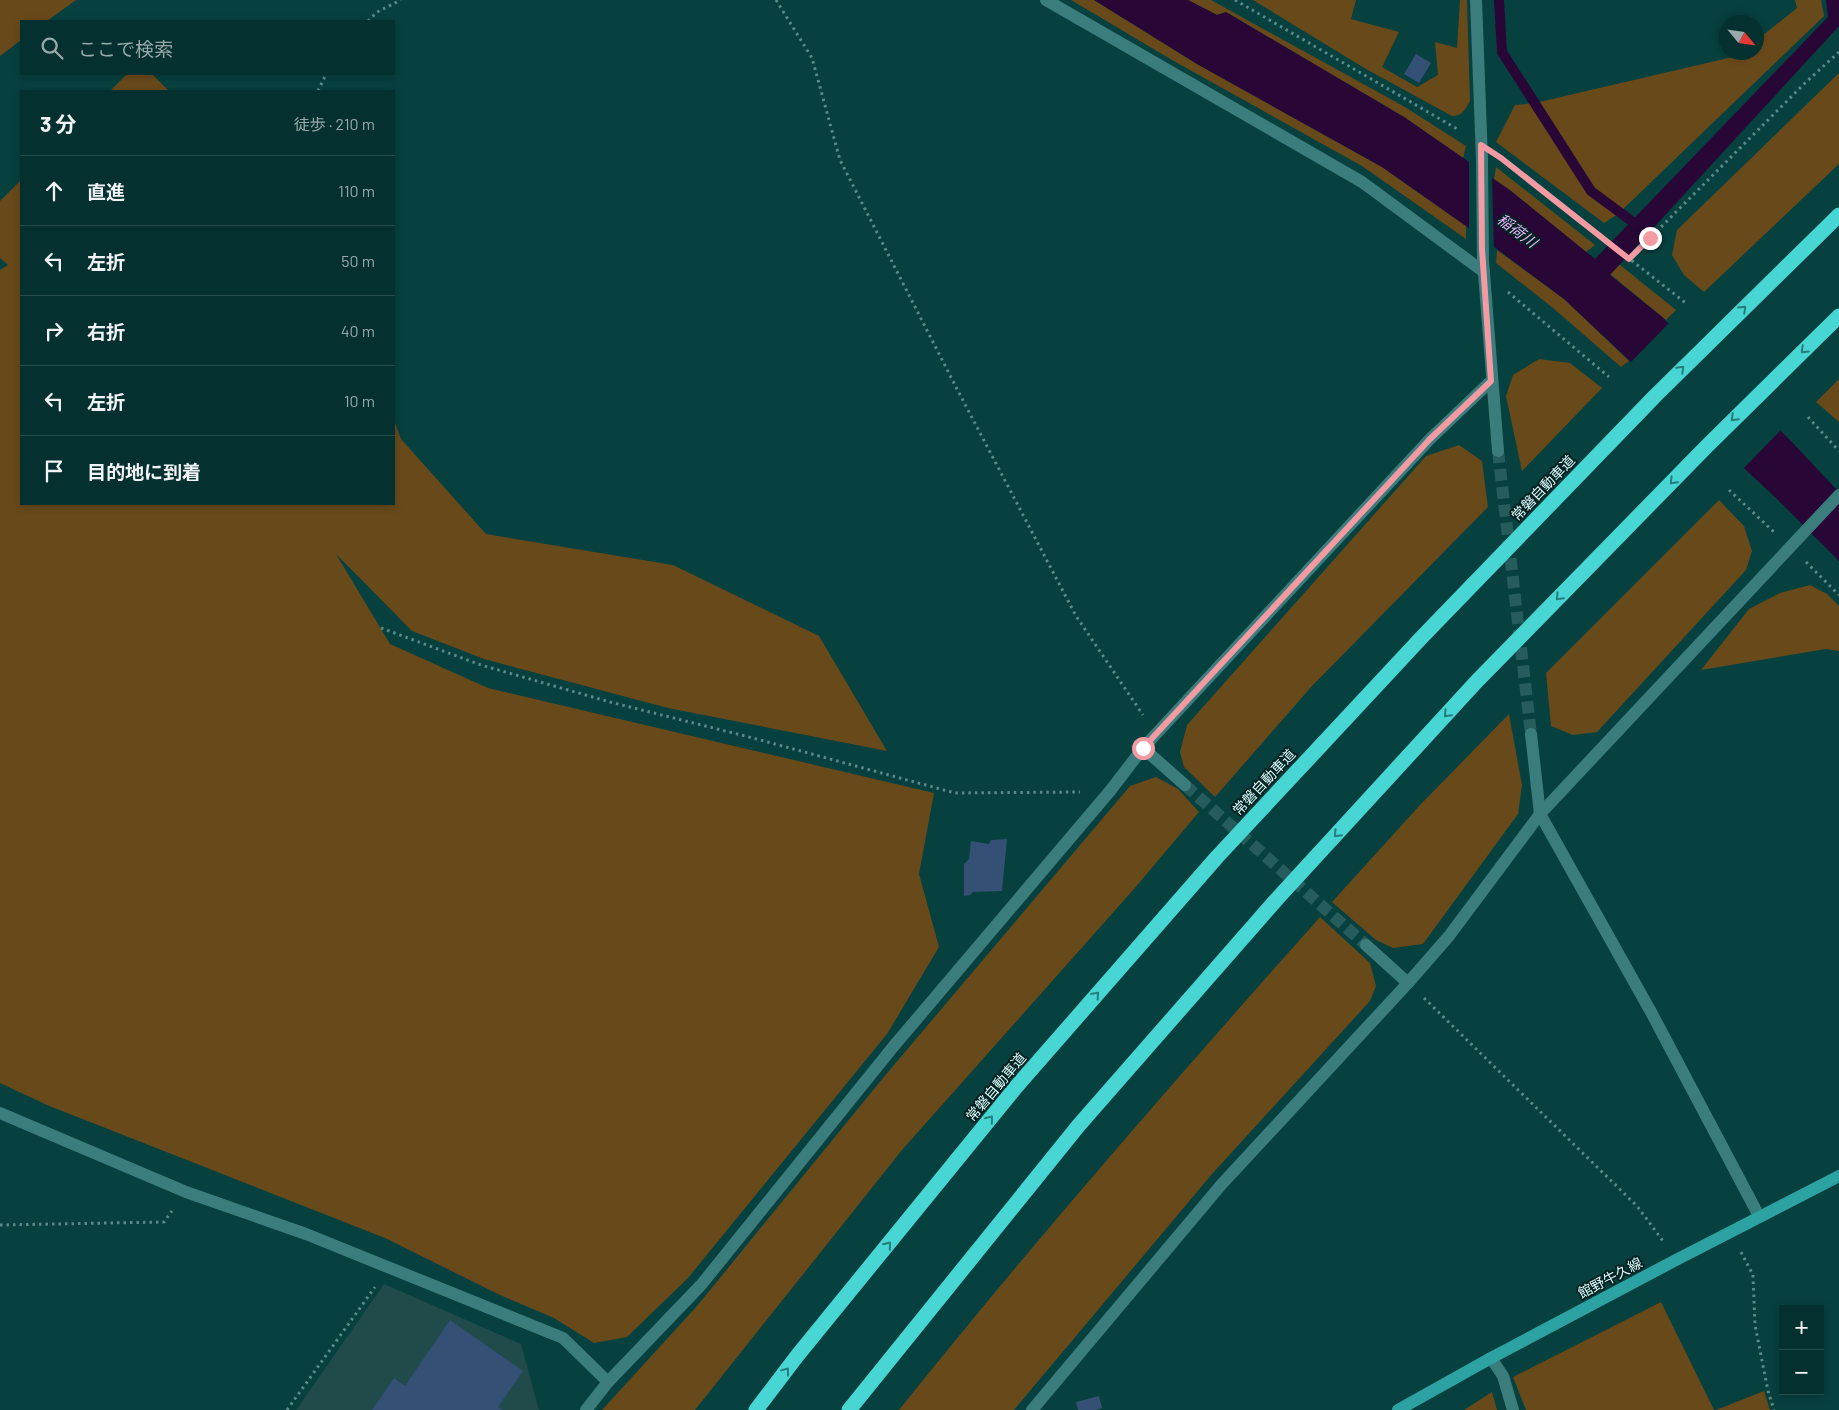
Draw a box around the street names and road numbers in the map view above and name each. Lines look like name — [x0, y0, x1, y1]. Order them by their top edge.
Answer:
street label: 常磐自動車道 — [1507, 452, 1578, 524]
street label: 常磐自動車道 — [1229, 745, 1298, 818]
street label: 常磐自動車道 — [962, 1049, 1029, 1124]
street label: 館野牛久線 — [1575, 1254, 1645, 1301]

